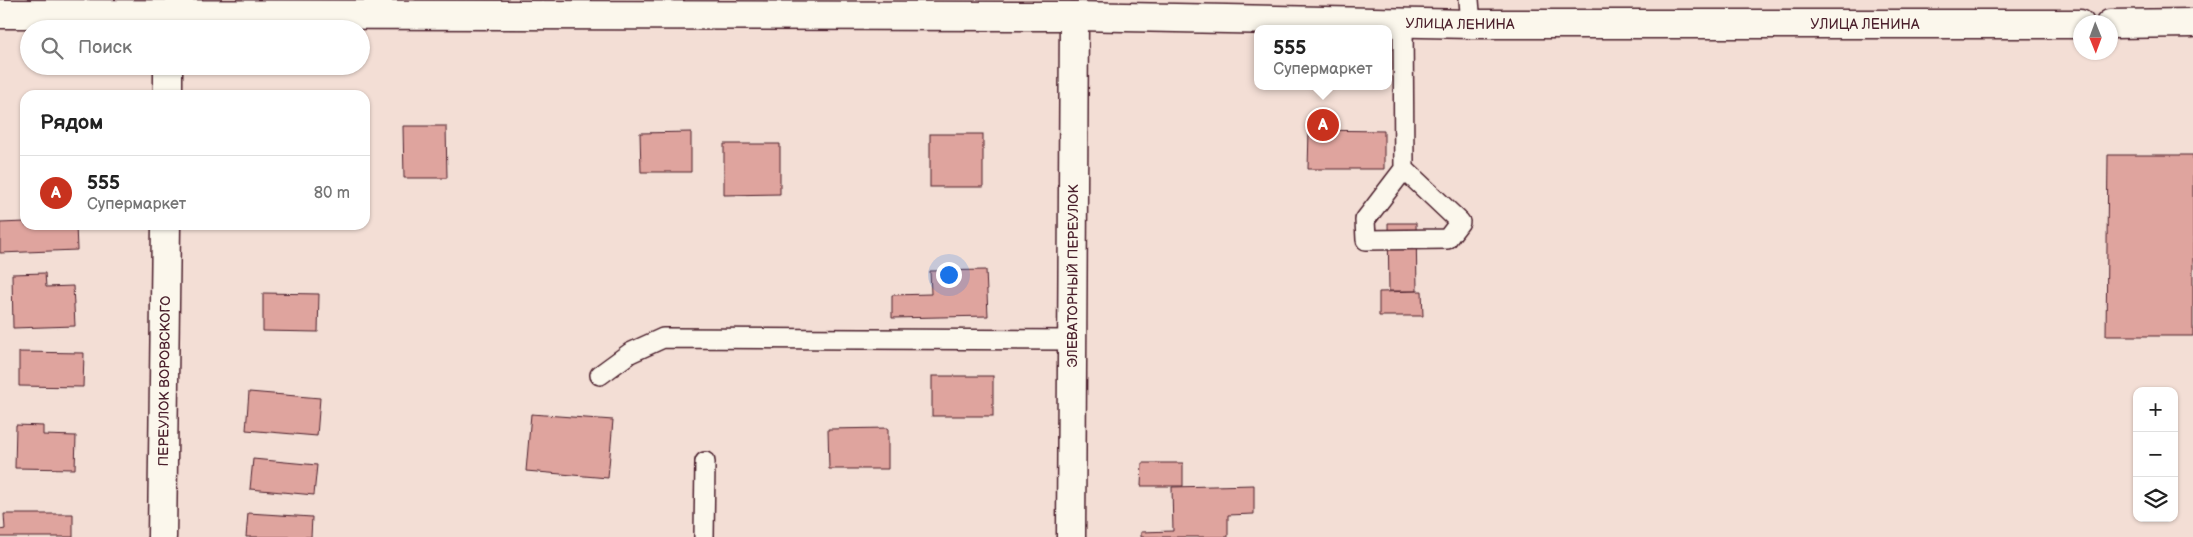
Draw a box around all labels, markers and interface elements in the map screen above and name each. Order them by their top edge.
street label: УЛИЦА ЛЕНИНА [1405,14,1515,33]
north arrow [2073,15,2118,60]
street label: УЛИЦА ЛЕНИНА [1810,16,1920,33]
search box [20,20,370,75]
popup [1254,25,1392,90]
icon: search [38,34,66,62]
text: Поиск [78,36,132,59]
text: 555 [1273,37,1306,60]
text: Супермаркет [1273,60,1373,79]
pin: A [1307,106,1339,144]
text: Рядом [40,110,103,135]
text: 555 [87,172,120,195]
text: A [51,184,61,203]
text: 80 m [314,184,350,203]
street label: ЭЛЕВАТОРНЫЙ ПЕРЕУЛОК [1063,184,1082,368]
text: Супермаркет [87,195,186,214]
your location [936,262,962,288]
street label: ПЕРЕУЛОК ВОРОВСКОГО [154,296,174,466]
map controls [2133,387,2178,522]
button: + [2133,387,2178,432]
button: − [2133,432,2178,477]
button: layers [2133,477,2178,522]

